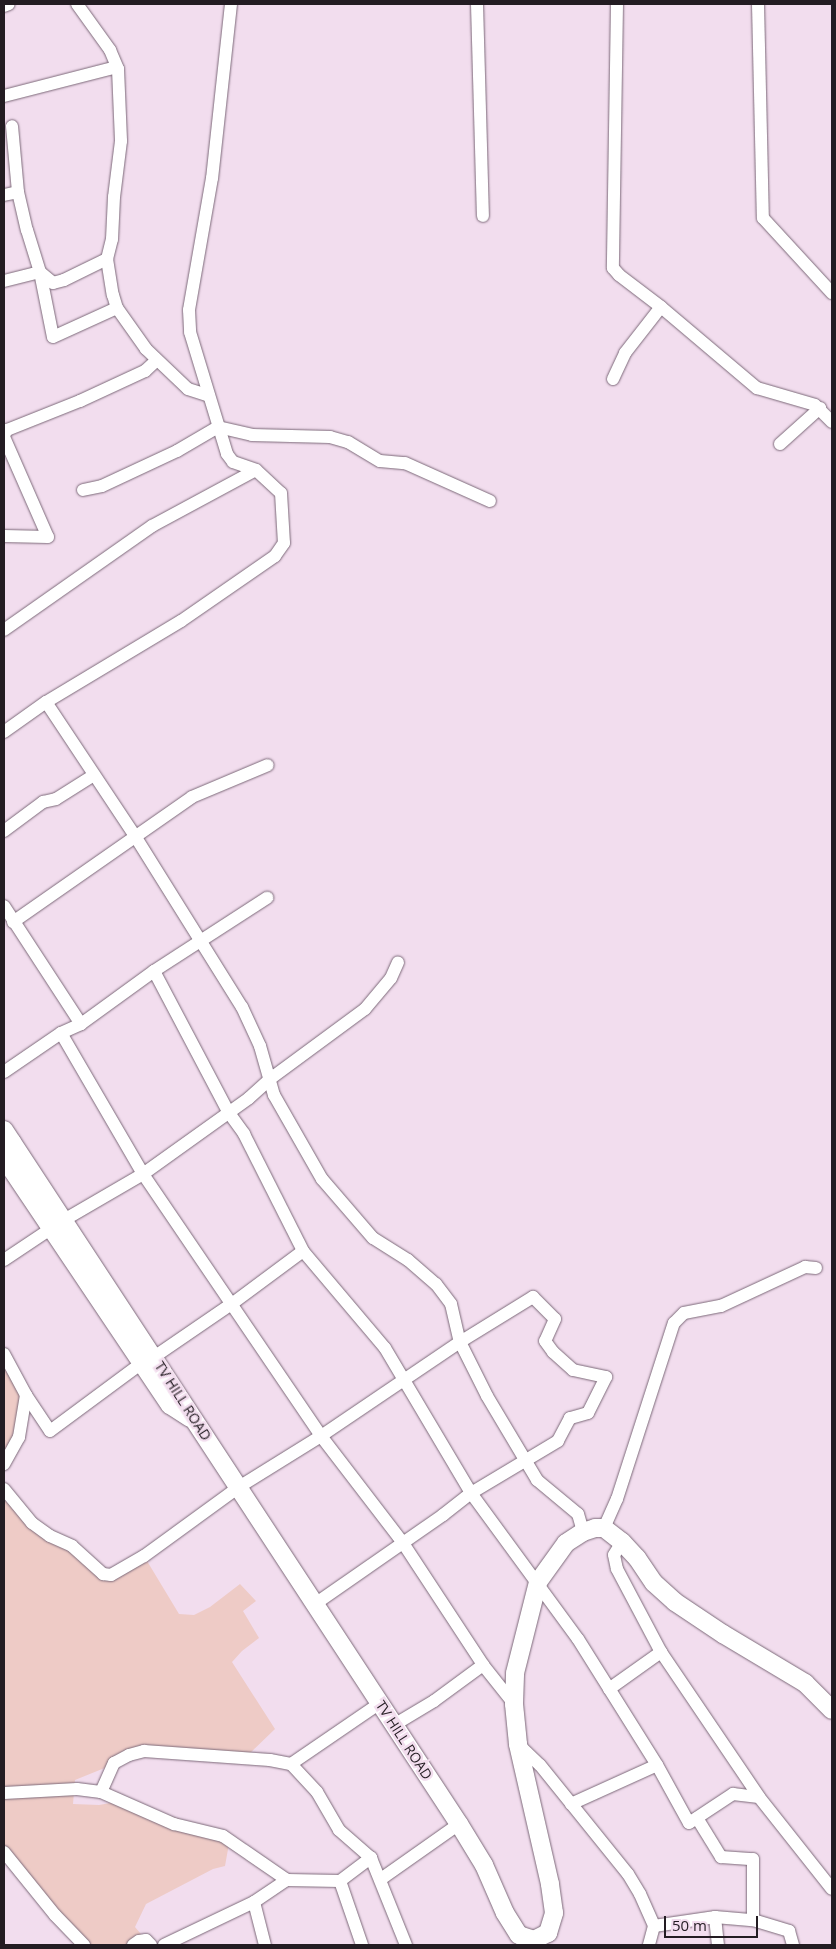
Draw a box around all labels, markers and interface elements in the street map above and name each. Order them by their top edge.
street label: TV HILL ROAD [151,1358,215,1444]
street label: TV HILL ROAD [372,1697,436,1783]
scale bar [666,1906,760,1938]
text: 50 m [672,1915,707,1935]

